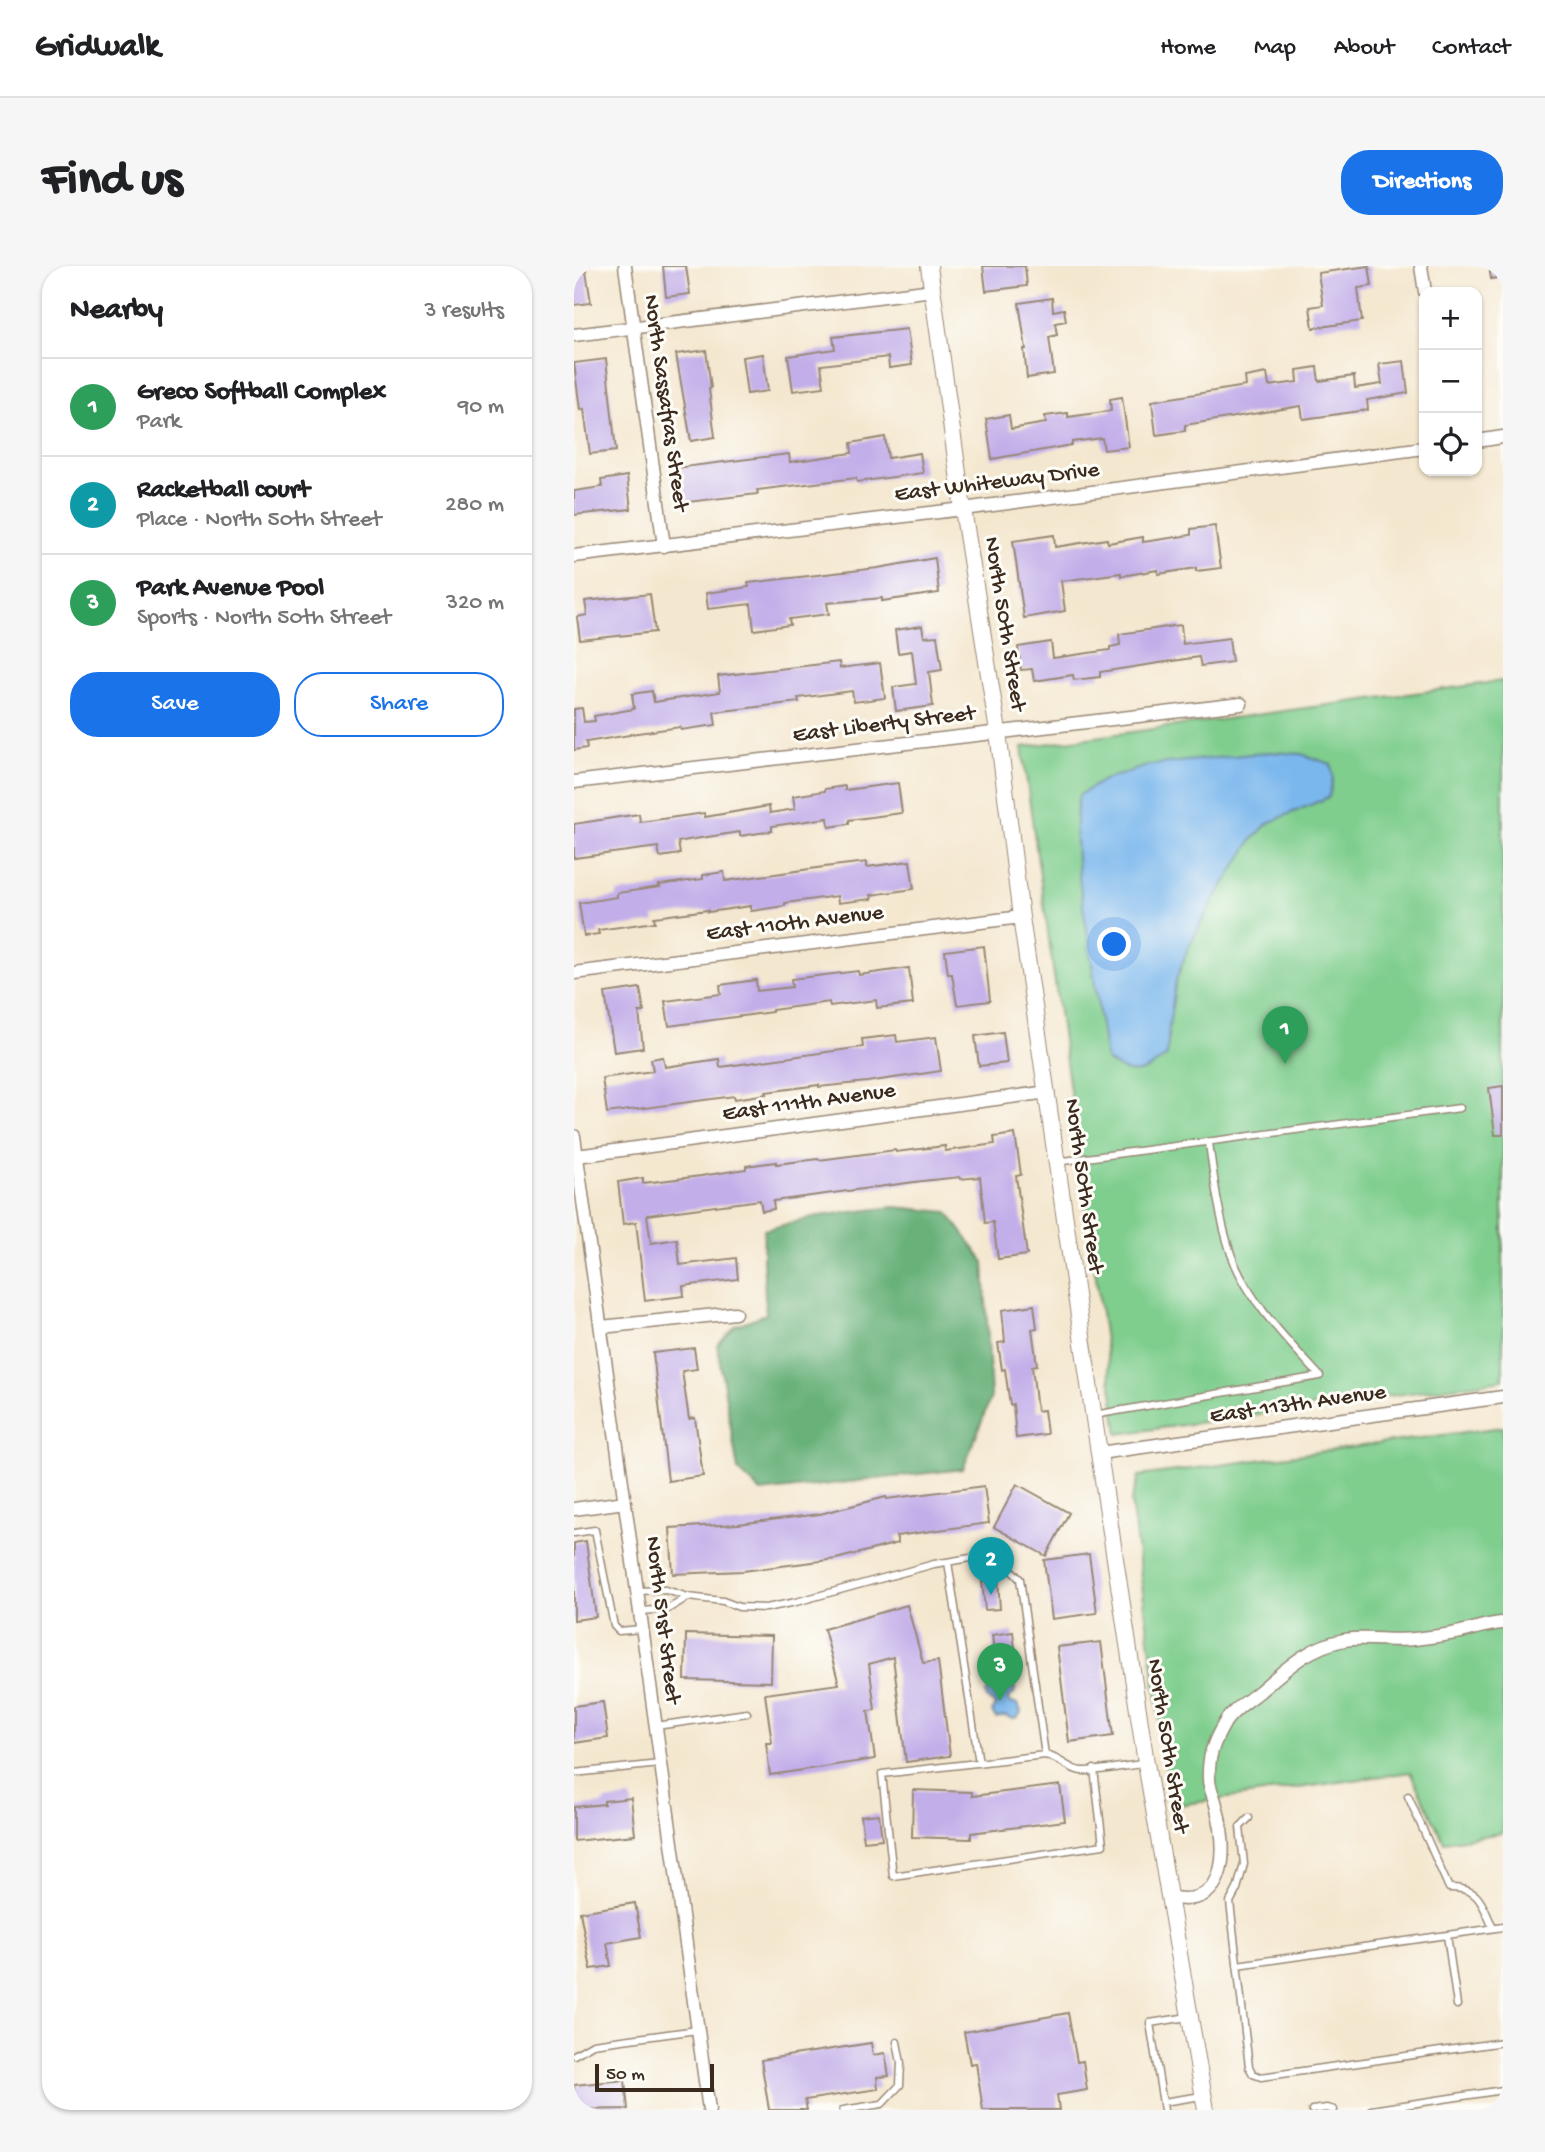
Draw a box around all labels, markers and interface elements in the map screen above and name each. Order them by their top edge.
text: Gridwalk [35,29,160,67]
text: Home [1160,34,1216,63]
text: Map [1254,34,1296,63]
text: About [1334,34,1394,63]
text: Contact [1432,34,1510,63]
button: Directions [1341,150,1503,215]
text: Find us [42,153,182,211]
map controls [1419,287,1482,476]
button: + [1419,287,1482,350]
street label: North Sassafras Street [636,293,694,515]
text: Nearby [70,294,163,329]
text: 3 results [424,298,504,325]
button: − [1419,350,1482,413]
text: Greco Softball Complex [137,378,386,409]
text: 1 [88,394,98,421]
text: 90 m [458,394,504,421]
text: Park [137,409,181,436]
button: locate [1419,413,1482,476]
street label: East Whiteway Drive [893,457,1102,509]
text: Racketball court [137,476,310,507]
text: 2 [87,492,99,519]
text: 280 m [445,492,504,519]
text: Place · North 50th Street [137,507,381,534]
street label: North 50th Street [977,535,1031,715]
text: Park Avenue Pool [137,574,324,605]
text: 3 [87,590,99,617]
text: 320 m [446,590,504,617]
text: Sports · North 50th Street [137,605,391,632]
button: Save [70,672,280,737]
button: Share [294,672,504,737]
street label: East Liberty Street [791,700,978,750]
street label: East 110th Avenue [705,900,886,948]
your location [1097,927,1131,961]
pin: 1 [1262,1006,1308,1064]
street label: East 111th Avenue [721,1077,898,1129]
street label: North 50th Street [1057,1097,1109,1277]
street label: East 113th Avenue [1208,1379,1389,1431]
street label: North 51st Street [638,1535,686,1707]
pin: 2 [968,1537,1014,1595]
pin: 3 [977,1643,1023,1701]
street label: North 50th Street [1140,1657,1194,1837]
scale bar [595,2061,714,2093]
text: 50 m [606,2064,645,2087]

